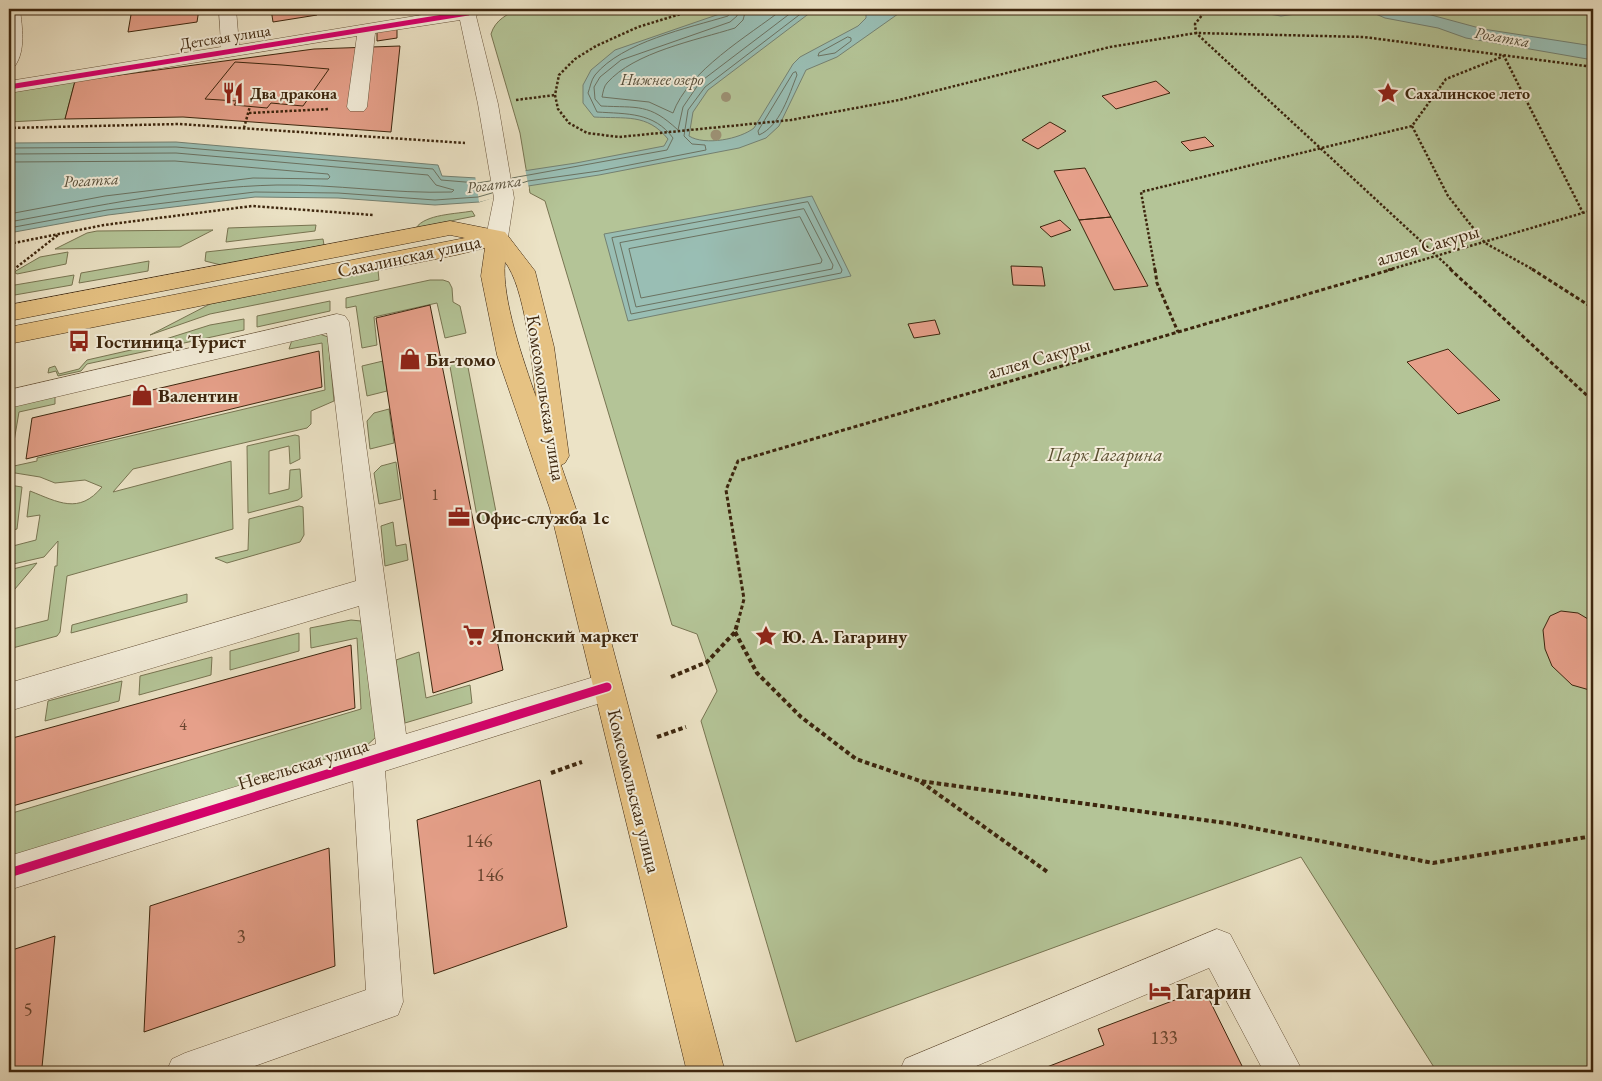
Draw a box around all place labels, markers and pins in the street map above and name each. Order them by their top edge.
restaurant icon: Два дракона [220,80,246,106]
place icon: Сахалинское лето [1375,80,1401,106]
place label: Два дракона [250,83,338,104]
place label: Сахалинское лето [1405,83,1530,104]
bus stop icon: Гостиница Турист [66,328,92,354]
place label: Гостиница Турист [96,329,246,354]
shop icon: Би-томо [397,346,423,372]
place label: Би-томо [426,347,496,372]
shop icon: Валентин [129,382,155,408]
place label: Валентин [158,383,238,408]
office icon: Офис-служба 1с [446,504,472,530]
place label: Офис-служба 1с [476,505,609,530]
supermarket icon: Японский маркет [461,622,487,648]
place label: Японский маркет [489,623,639,648]
place icon: Ю. А. Гагарину [753,623,779,649]
place label: Ю. А. Гагарину [782,624,908,649]
place label: Гагарин [1176,977,1252,1006]
hotel icon: Гагарин [1147,978,1173,1004]

